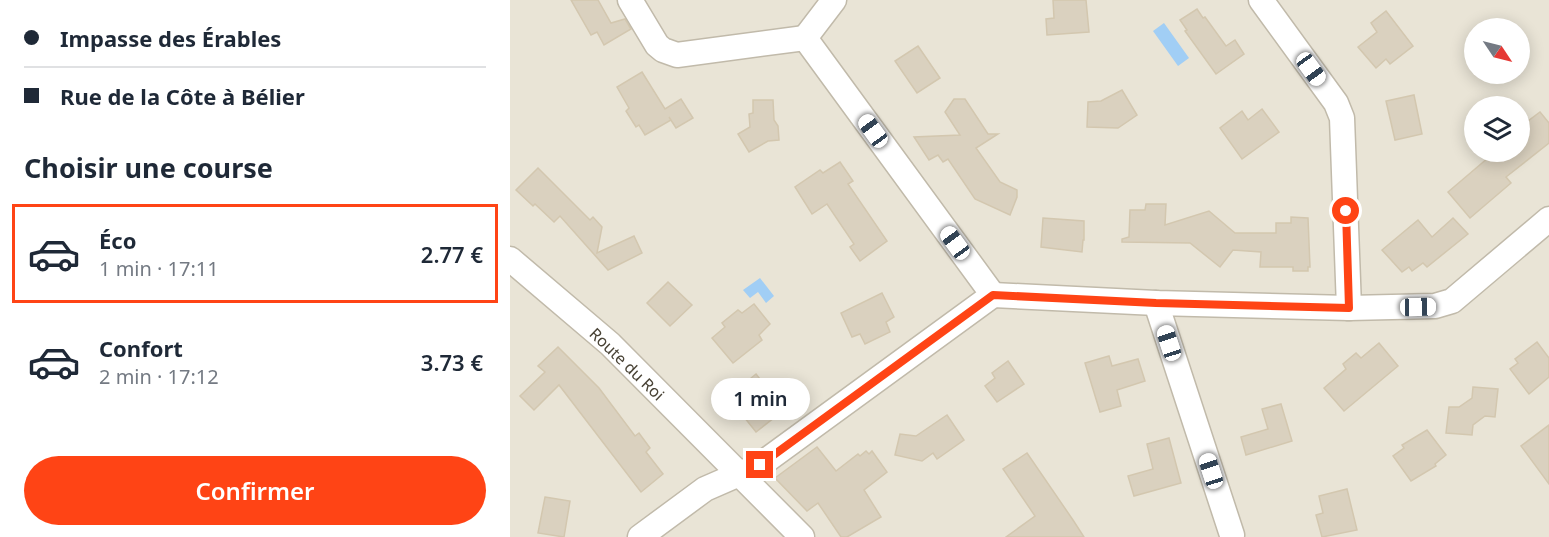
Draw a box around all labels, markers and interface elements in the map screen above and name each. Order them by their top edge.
north arrow [1464,18,1530,84]
map controls [1464,18,1530,162]
text: Impasse des Érables [60,23,281,53]
car [1293,49,1329,89]
text: Rue de la Côte à Bélier [60,81,305,111]
button: layers [1464,96,1530,162]
car [855,111,891,151]
text: Choisir une course [24,149,273,186]
route start [1332,197,1359,224]
car [937,223,973,263]
text: Éco [99,225,136,255]
icon: car [27,227,81,281]
text: 2.77 € [421,239,483,269]
text: 1 min · 17:11 [99,255,219,282]
car [1400,298,1436,316]
street label: Route du Roi [585,323,669,405]
car [1155,323,1183,363]
text: Confort [99,333,183,363]
icon: car [27,335,81,389]
text: 3.73 € [421,347,483,377]
text: 2 min · 17:12 [99,363,219,390]
callout: 1 min [710,378,810,420]
text: 1 min [733,385,788,412]
route end [746,451,773,478]
car [1197,451,1225,491]
button: Confirmer [24,456,486,525]

